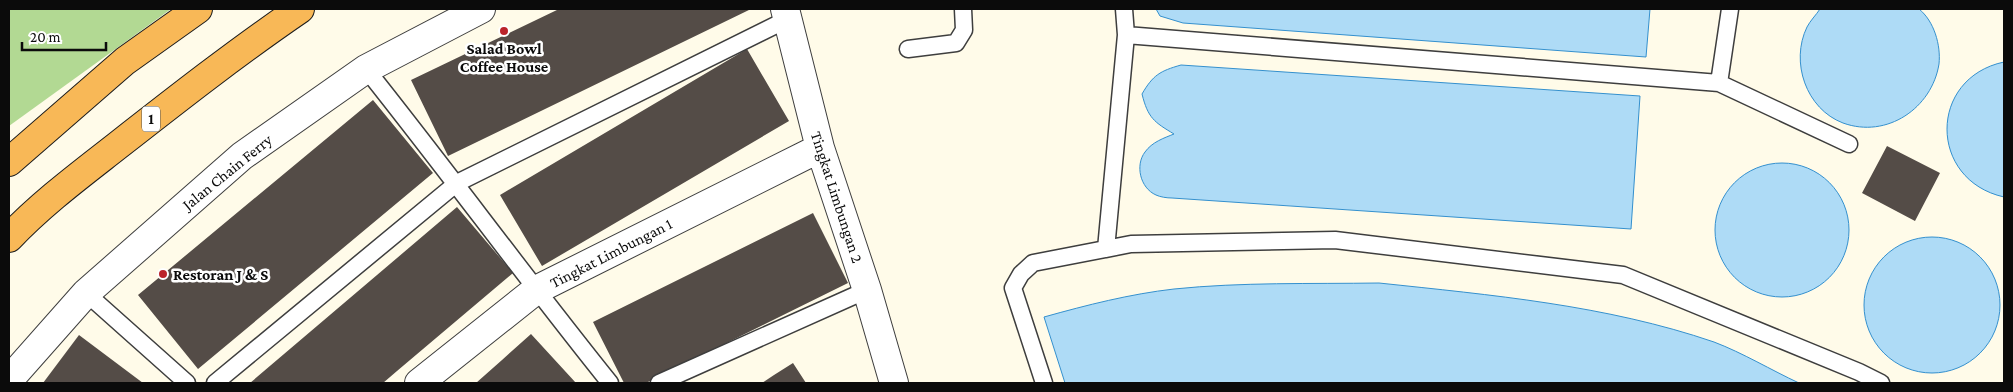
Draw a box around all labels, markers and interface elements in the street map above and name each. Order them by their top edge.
scale bar [22,20,106,52]
marker: Salad Bowl Coffee House [498,25,510,37]
text: 20 m [30,29,61,45]
place label: Salad Bowl Coffee House [460,40,549,75]
road number: 1 [142,106,160,132]
street label: Tingkat Limbungan 2 [807,129,866,265]
street label: Jalan Chain Ferry [177,130,276,215]
street label: Tingkat Limbungan 1 [547,215,675,292]
place label: Restoran J & S [173,266,268,283]
marker: Restoran J & S [157,268,169,280]

